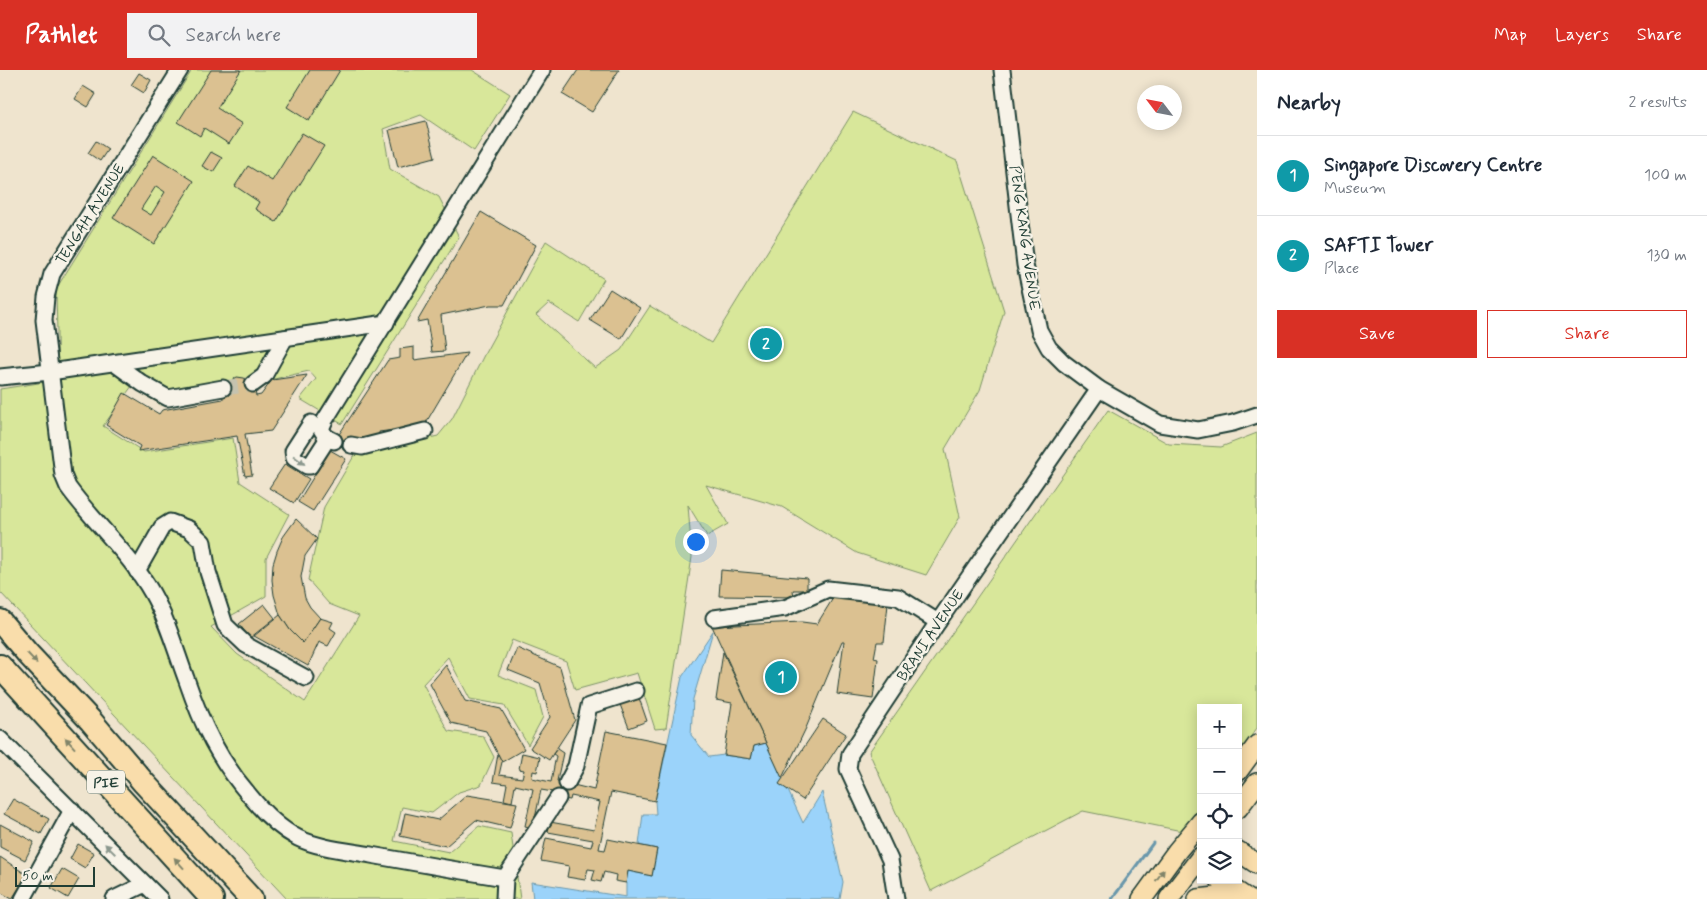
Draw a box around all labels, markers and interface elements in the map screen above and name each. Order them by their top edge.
search box [127,13,477,58]
text: Pathlet [25,20,97,51]
icon: search [145,21,173,49]
text: Search here [185,23,281,48]
text: Map [1494,23,1527,47]
text: Layers [1555,23,1609,47]
text: Share [1637,23,1682,47]
north arrow [1137,85,1182,130]
text: Nearby [1277,89,1341,117]
text: 2 results [1629,92,1687,113]
text: Singapore Discovery Centre [1324,153,1542,178]
street label: TENGAH AVENUE [52,160,130,269]
street label: PENG KANG AVENUE [1004,164,1044,312]
text: 1 [1289,165,1297,186]
text: 100 m [1644,165,1687,186]
text: Museum [1324,178,1386,199]
text: SAFTI Tower [1324,233,1433,258]
text: 2 [1289,245,1297,266]
text: 130 m [1646,245,1687,266]
text: Place [1324,258,1359,279]
button: Save [1277,310,1477,358]
button: Share [1487,310,1687,358]
pin: 2 [750,325,782,363]
one-way arrow [292,455,306,465]
your location [683,529,709,555]
street label: BRANI AVENUE [893,585,969,685]
one-way arrow [26,652,38,664]
pin: 1 [765,658,797,696]
map controls [1197,704,1242,884]
button: + [1197,704,1242,749]
one-way arrow [64,737,76,749]
button: − [1197,749,1242,794]
road number: PIE [87,770,125,794]
button: locate [1197,794,1242,839]
button: layers [1197,839,1242,884]
one-way arrow [105,844,117,856]
one-way arrow [173,857,185,869]
scale bar [15,864,95,887]
text: 50 m [22,867,53,885]
one-way arrow [1155,868,1165,882]

